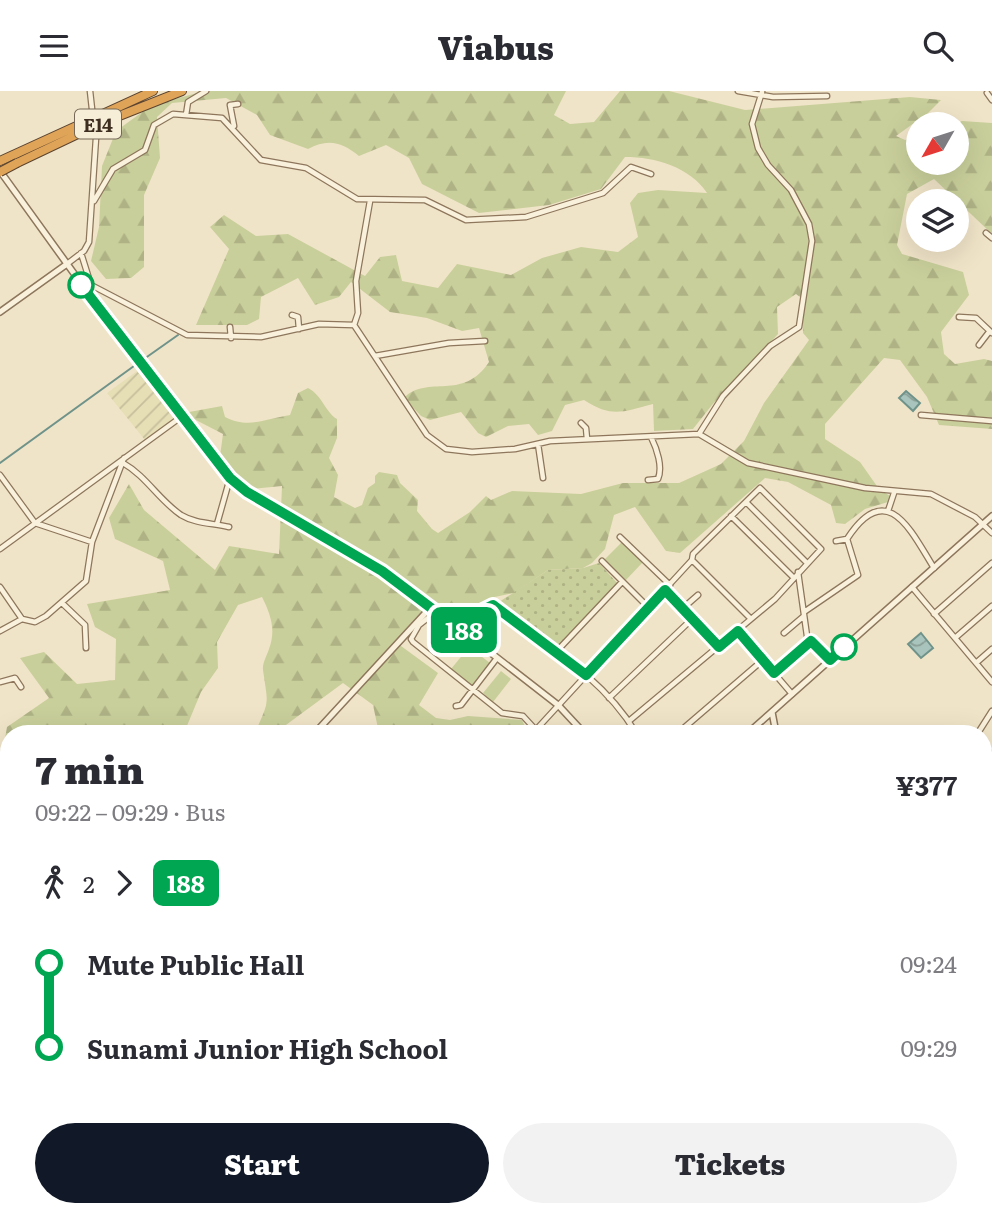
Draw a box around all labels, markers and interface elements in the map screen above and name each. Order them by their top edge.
text: Viabus [438,22,554,70]
icon: menu [35,27,73,65]
icon: search [919,27,957,65]
road number: E14 [75,109,121,139]
north arrow [906,112,970,175]
map controls [906,112,969,252]
button: layers [906,189,969,252]
unlabelled marker [68,272,94,298]
line badge: 188 [424,607,504,653]
text: 188 [445,612,483,647]
unlabelled marker [831,634,857,660]
text: 7 min [35,739,144,796]
text: ¥377 [895,765,957,804]
text: 09:22 – 09:29 · Bus [35,794,225,828]
icon: walk [35,864,73,902]
icon: forward [105,864,143,902]
text: 188 [167,865,205,900]
text: 2 [83,866,95,900]
text: Mute Public Hall [87,944,305,983]
text: 09:24 [900,946,957,980]
text: Sunami Junior High School [87,1028,448,1067]
text: 09:29 [901,1030,957,1064]
button: Start [35,1123,489,1203]
button: Tickets [503,1123,957,1203]

